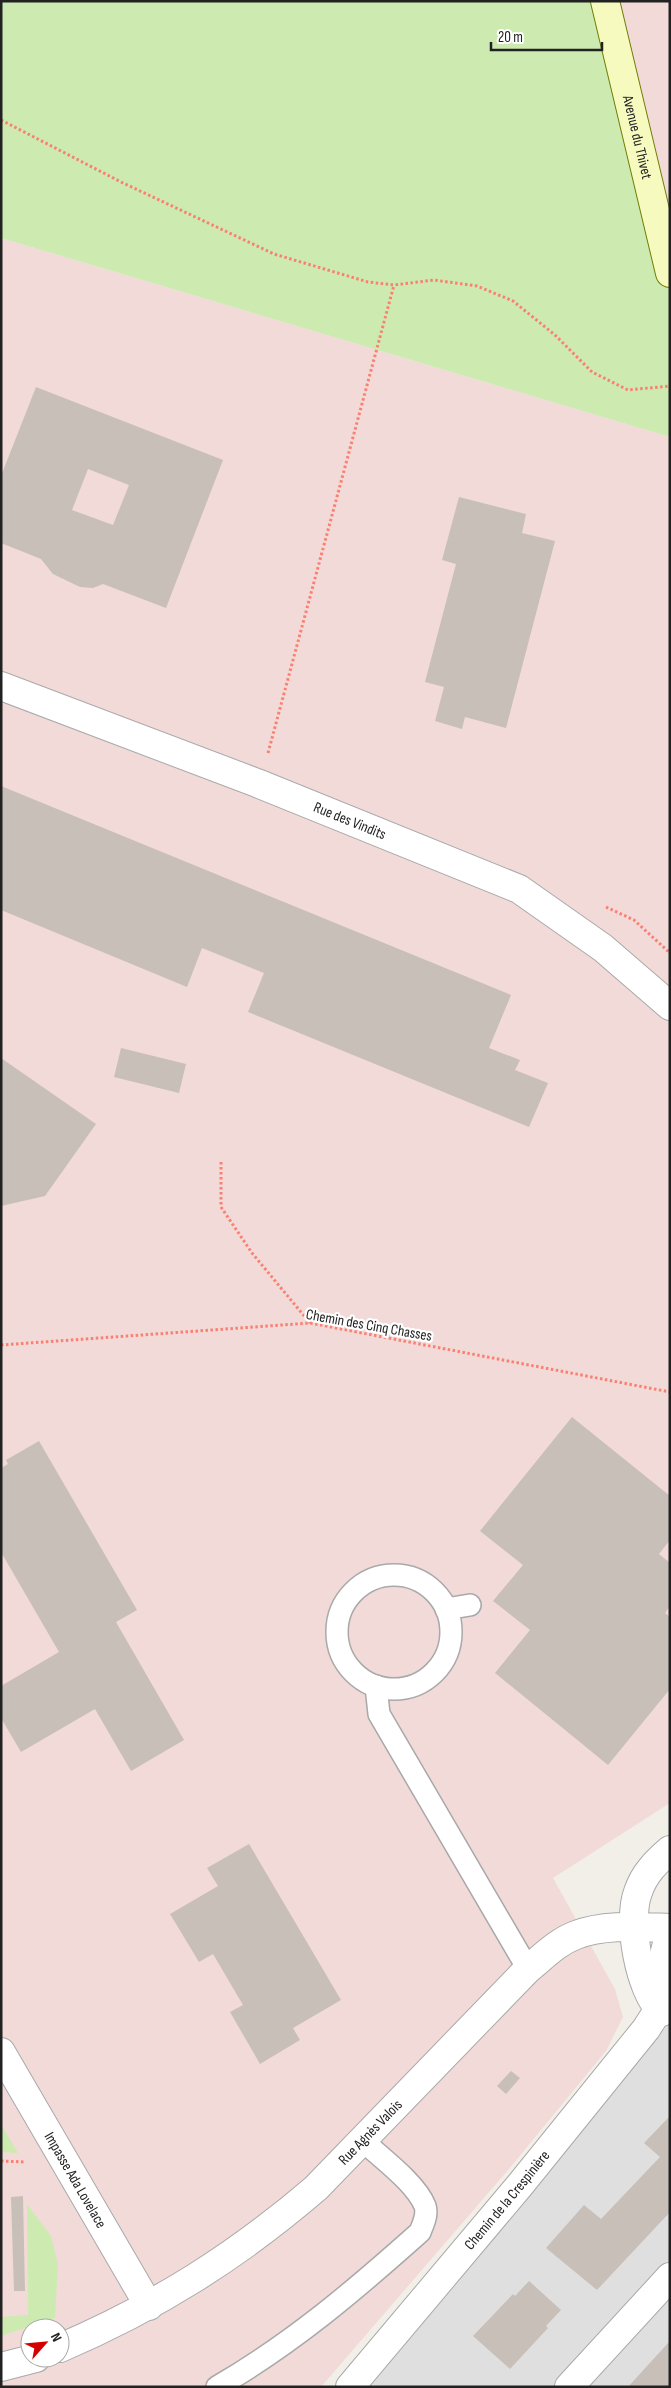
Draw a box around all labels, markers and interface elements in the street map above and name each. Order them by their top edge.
scale bar [491,20,602,52]
text: 20 m [498,28,523,47]
street label: Avenue du Thivet [618,93,656,181]
street label: Rue des Vindits [311,798,389,844]
street label: Chemin des Cinq Chasses [304,1305,433,1346]
street label: Rue Agnès Valois [335,2096,407,2169]
street label: Impasse Ada Lovelace [40,2129,111,2232]
street label: Chemin de la Crespinière [460,2147,554,2254]
north arrow [20,2318,70,2368]
text: N [47,2330,65,2345]

